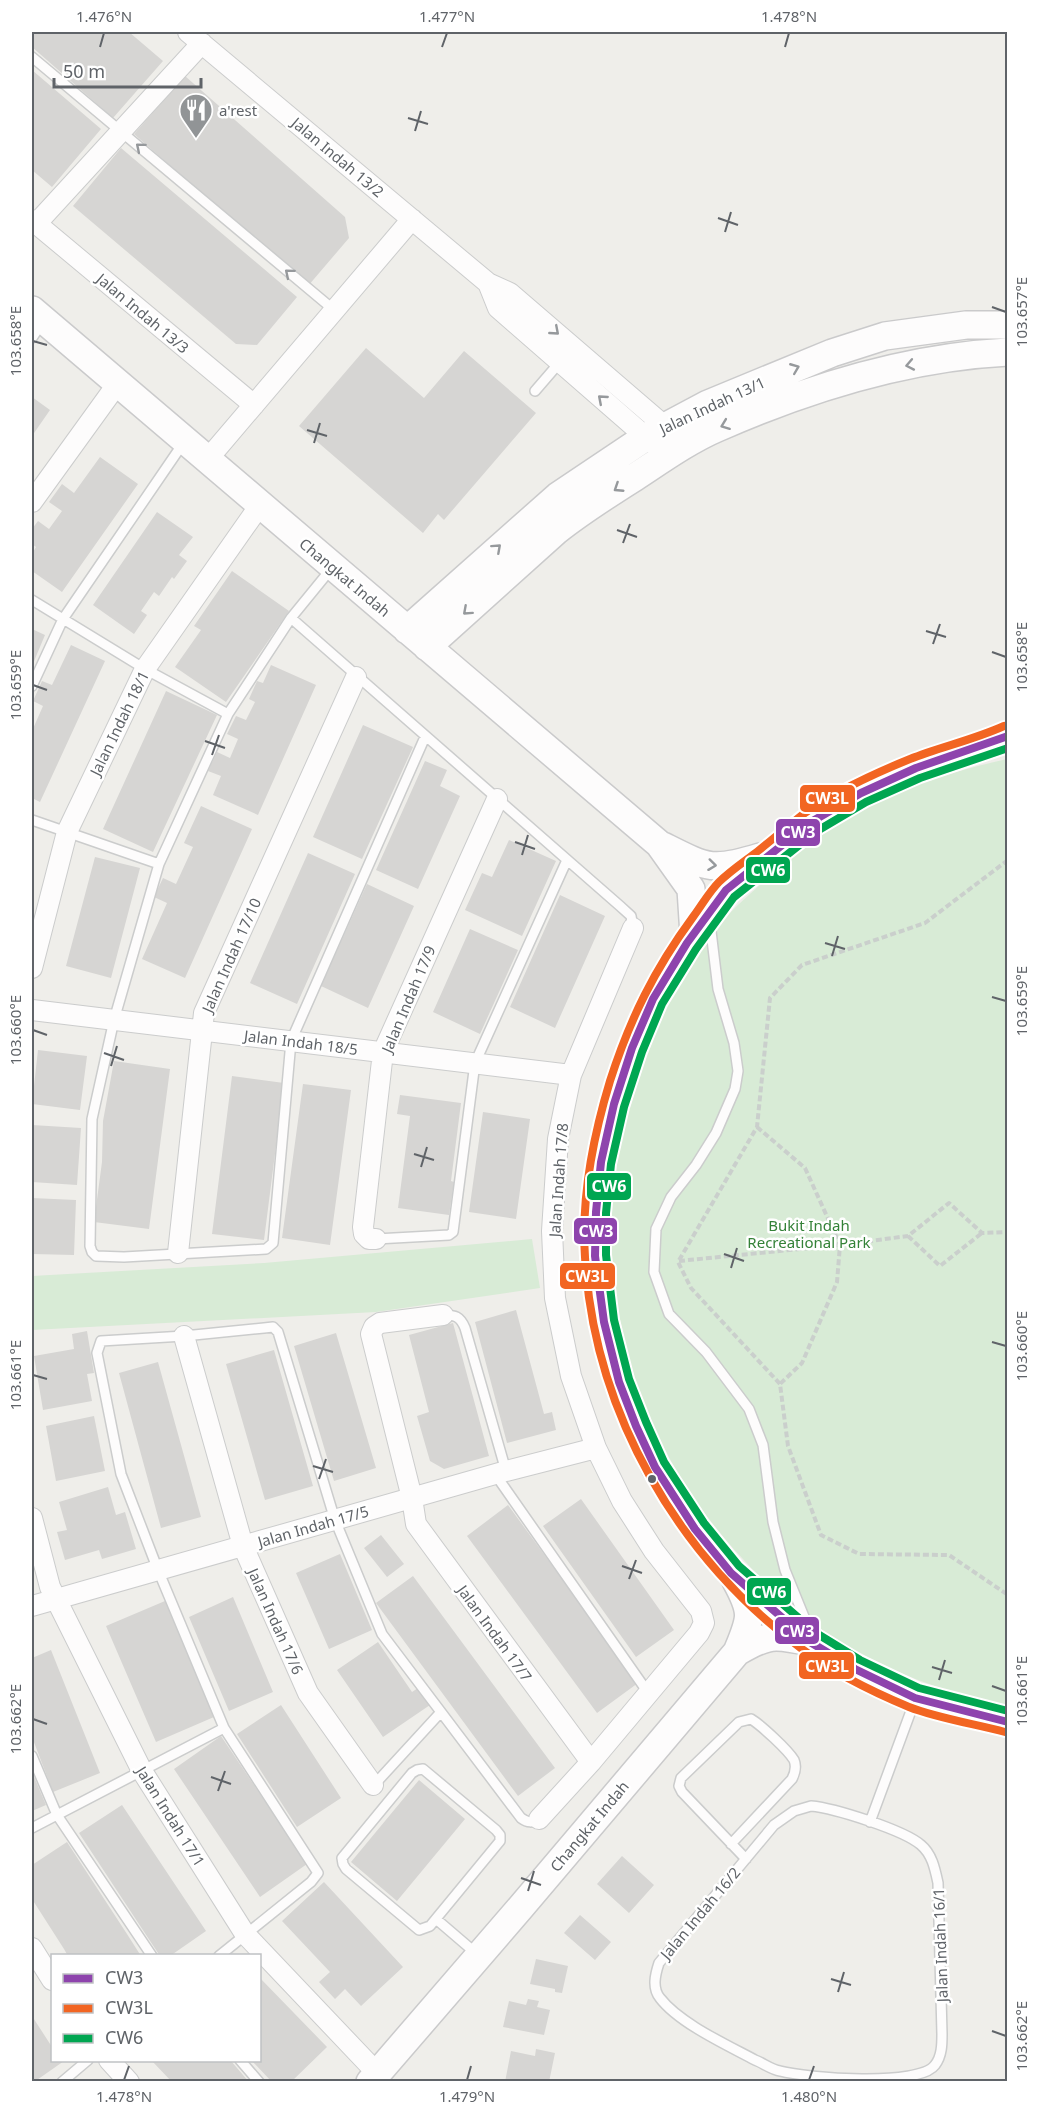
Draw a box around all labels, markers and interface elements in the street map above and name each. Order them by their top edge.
text: 1.476°N [76,6,132,26]
text: 1.477°N [419,6,475,26]
text: 1.478°N [761,6,817,26]
scale bar [54,51,201,89]
text: 50 m [63,59,105,83]
restaurant icon: a'rest [178,92,214,139]
place label: a'rest [219,100,258,120]
street label: Jalan Indah 13/2 [286,111,388,201]
one-way arrow [136,144,147,155]
street label: Jalan Indah 13/3 [91,267,193,357]
one-way arrow [285,269,296,280]
text: 103.657°E [1011,277,1031,347]
text: 103.658°E [5,306,25,376]
one-way arrow [548,324,559,335]
one-way arrow [906,358,916,371]
one-way arrow [789,363,800,375]
street label: Jalan Indah 13/1 [654,372,768,439]
one-way arrow [598,395,609,406]
one-way arrow [720,418,731,430]
one-way arrow [614,481,625,492]
street label: Changkat Indah [295,533,395,621]
one-way arrow [490,544,501,555]
one-way arrow [464,604,474,615]
text: 103.658°E [1011,622,1031,692]
text: 103.659°E [5,650,25,720]
street label: Jalan Indah 18/1 [84,667,153,781]
line badge: CW3L [799,784,856,813]
text: CW3L [805,787,849,809]
line badge: CW3 [775,818,821,847]
text: CW3 [781,821,815,843]
line badge: CW6 [745,856,791,884]
one-way arrow [707,859,717,871]
text: CW6 [751,859,785,881]
street label: Jalan Indah 17/10 [196,895,265,1017]
street label: Jalan Indah 17/9 [376,942,440,1057]
text: 103.659°E [1011,966,1031,1036]
text: 103.660°E [5,995,25,1065]
street label: Jalan Indah 18/5 [241,1025,359,1059]
street label: Jalan Indah 17/8 [544,1122,572,1240]
line badge: CW6 [586,1172,632,1201]
text: CW6 [592,1175,626,1197]
park label: Bukit Indah Recreational Park [747,1215,871,1252]
line badge: CW3 [573,1217,618,1245]
text: CW3 [579,1220,613,1242]
line badge: CW3L [559,1262,616,1290]
text: CW3L [565,1265,609,1287]
text: 103.660°E [1011,1311,1031,1381]
text: 103.661°E [5,1340,25,1410]
unlabelled marker [646,1473,658,1485]
street label: Jalan Indah 17/5 [253,1501,371,1552]
street label: Jalan Indah 17/6 [243,1563,308,1677]
line badge: CW6 [746,1577,792,1606]
street label: Jalan Indah 17/7 [452,1579,537,1685]
text: CW6 [752,1581,786,1603]
line badge: CW3 [774,1616,820,1645]
text: CW3 [780,1620,814,1642]
line badge: CW3L [798,1651,855,1680]
text: CW3L [805,1655,849,1677]
text: 103.661°E [1011,1656,1031,1726]
text: 103.662°E [5,1684,25,1754]
street label: Jalan Indah 17/1 [131,1760,210,1870]
street label: Changkat Indah [545,1776,633,1876]
street label: Jalan Indah 16/2 [654,1863,744,1965]
street label: Jalan Indah 16/1 [928,1887,952,2005]
legend [51,1954,261,2062]
text: CW3 [105,1965,143,1989]
text: CW3L [105,1995,153,2019]
text: 103.662°E [1011,2001,1031,2071]
text: CW6 [105,2025,143,2049]
text: 1.478°N [96,2086,152,2106]
text: 1.479°N [439,2086,495,2106]
text: 1.480°N [781,2086,837,2106]

